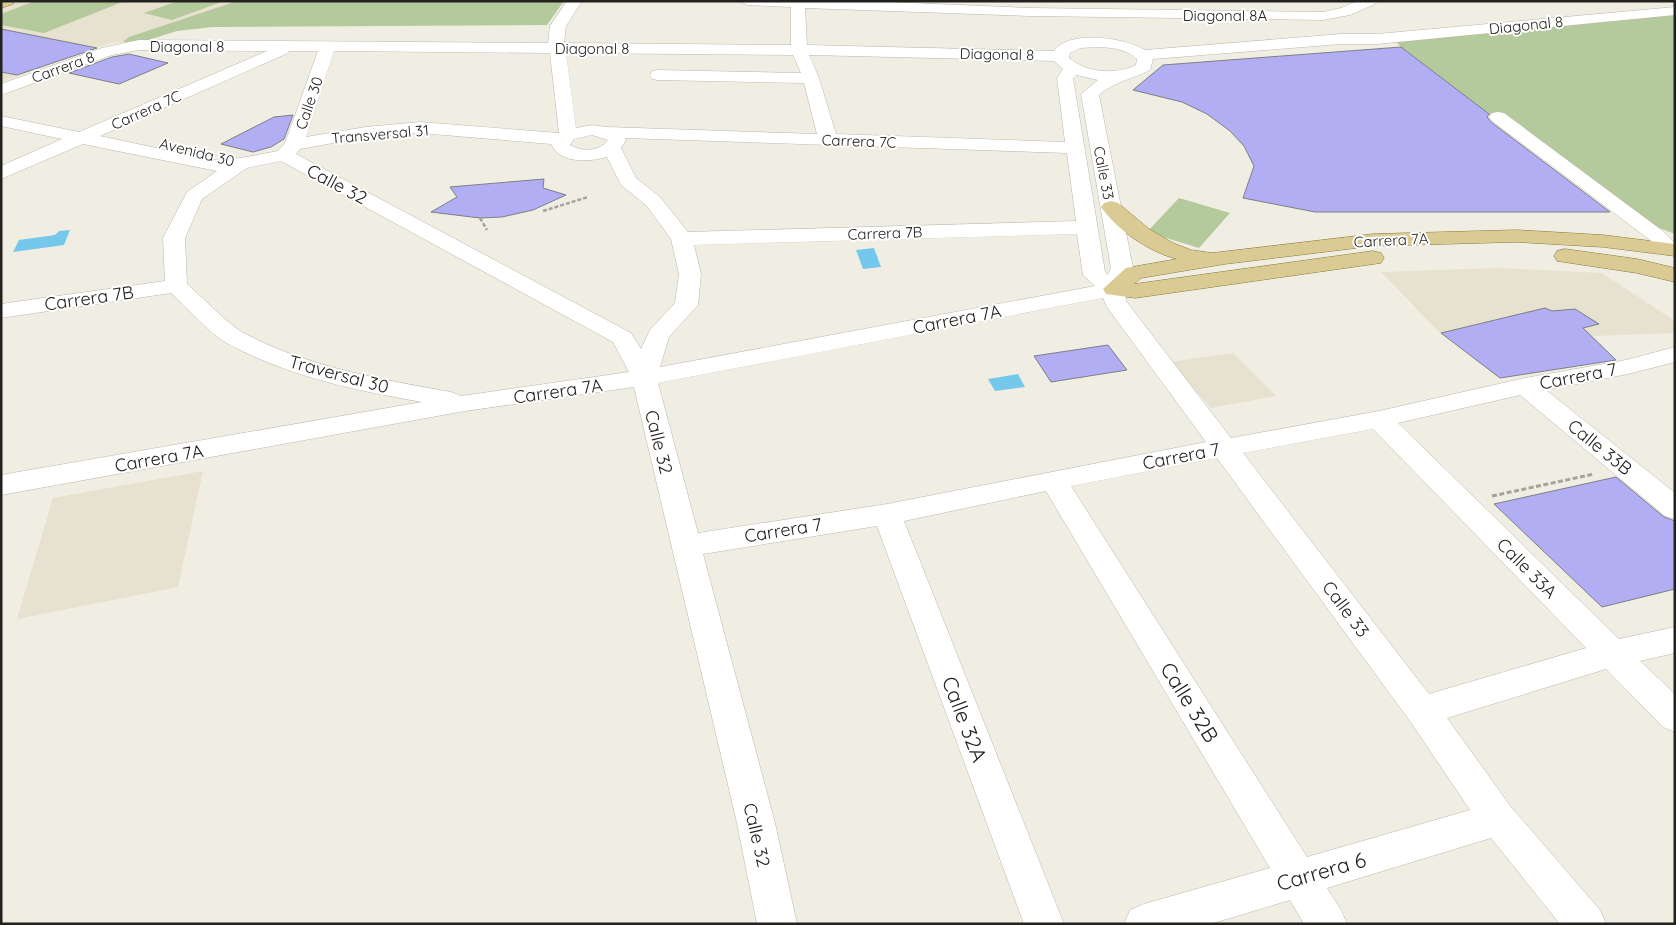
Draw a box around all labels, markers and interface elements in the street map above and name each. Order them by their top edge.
street label: Diagonal 8A [1183,6,1267,25]
street label: Diagonal 8 [1488,12,1564,38]
street label: Diagonal 8 [150,37,224,56]
street label: Diagonal 8 [555,39,629,58]
street label: Diagonal 8 [960,44,1034,64]
street label: Carrera 8 [29,47,97,87]
street label: Calle 30 [291,74,327,132]
street label: Carrera 7C [108,86,184,134]
street label: Transversal 31 [330,120,430,148]
street label: Carrera 7C [821,130,897,152]
street label: Avenida 30 [158,134,237,170]
street label: Calle 33 [1090,145,1118,201]
street label: Calle 32 [303,159,371,209]
street label: Carrera 7B [847,222,923,244]
street label: Carrera 7A [1353,229,1429,251]
street label: Carrera 7B [43,280,135,316]
street label: Carrera 7A [911,299,1004,339]
street label: Traversal 30 [287,350,391,398]
street label: Carrera 7 [1537,357,1619,395]
street label: Carrera 7A [512,373,604,409]
street label: Calle 32 [640,408,678,476]
street label: Calle 33B [1563,414,1637,480]
street label: Carrera 7 [1140,437,1222,475]
street label: Carrera 7A [113,439,206,477]
street label: Carrera 7 [743,513,823,547]
street label: Calle 33A [1492,533,1562,603]
street label: Calle 33 [1317,576,1375,642]
street label: Calle 32B [1155,657,1225,747]
street label: Calle 32A [937,672,993,766]
street label: Calle 32 [738,801,776,869]
street label: Carrera 6 [1273,846,1369,896]

